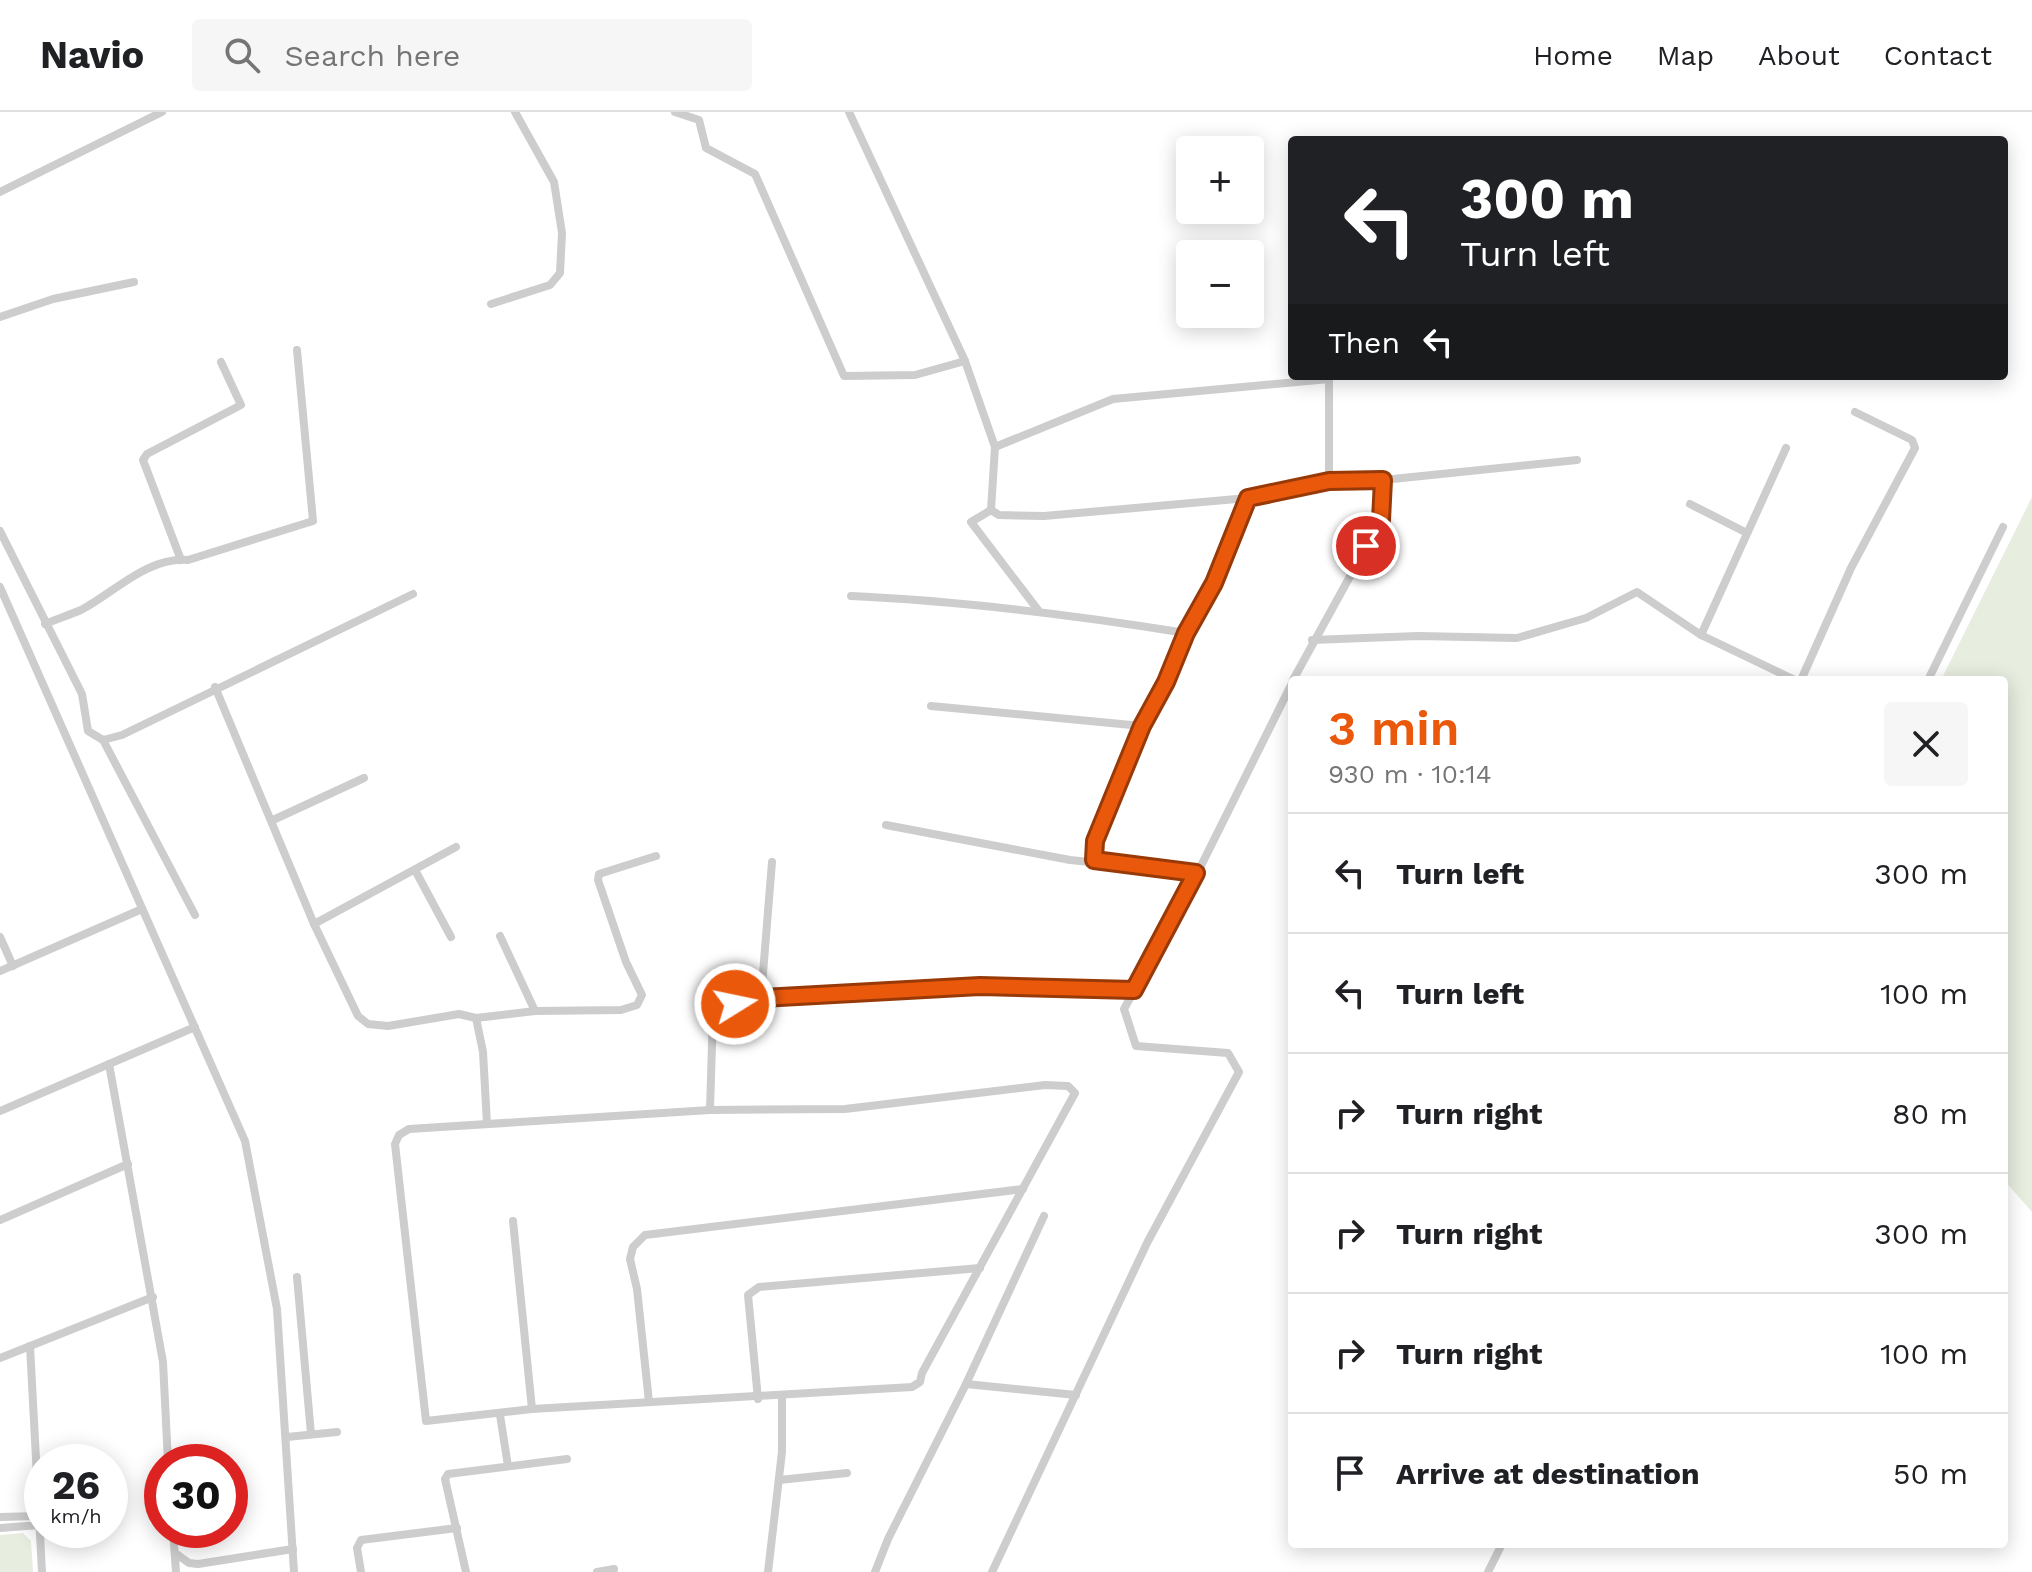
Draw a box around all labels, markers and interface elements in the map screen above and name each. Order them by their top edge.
search box [192,19,752,91]
text: Navio [40,33,144,77]
icon: search [220,33,264,77]
text: Search here [284,38,460,73]
text: Home [1533,39,1613,72]
text: Map [1657,39,1714,72]
text: About [1758,39,1840,72]
text: Contact [1884,39,1992,72]
map controls [1176,136,1264,328]
button: + [1176,136,1264,224]
text: 300 m [1460,166,1634,232]
icon: left [1328,168,1432,272]
text: Turn left [1460,233,1610,275]
button: − [1176,240,1264,328]
icon: left [1416,320,1460,364]
text: Then [1328,325,1400,360]
pin [1332,512,1400,580]
icon: arrive [1344,524,1388,568]
text: 3 min [1328,700,1460,757]
button: close [1884,702,1968,786]
text: 930 m · 10:14 [1328,759,1492,789]
icon: left [1328,851,1372,895]
text: Turn left [1396,856,1524,891]
text: 300 m [1874,856,1968,891]
position arrow [693,962,777,1046]
icon: left [1328,971,1372,1015]
text: Turn left [1396,976,1524,1011]
text: 100 m [1880,976,1968,1011]
icon: right [1328,1091,1372,1135]
text: Turn right [1396,1096,1542,1131]
text: 80 m [1892,1096,1968,1131]
icon: right [1328,1211,1372,1255]
text: Turn right [1396,1216,1542,1251]
text: 300 m [1874,1216,1968,1251]
icon: right [1328,1331,1372,1375]
text: Turn right [1396,1336,1542,1371]
text: 100 m [1880,1336,1968,1371]
speed limit sign: 30 [144,1444,248,1548]
icon: arrive [1328,1451,1372,1495]
text: Arrive at destination [1396,1456,1700,1491]
text: 50 m [1893,1456,1968,1491]
text: 26 [52,1462,100,1509]
text: km/h [50,1504,102,1528]

